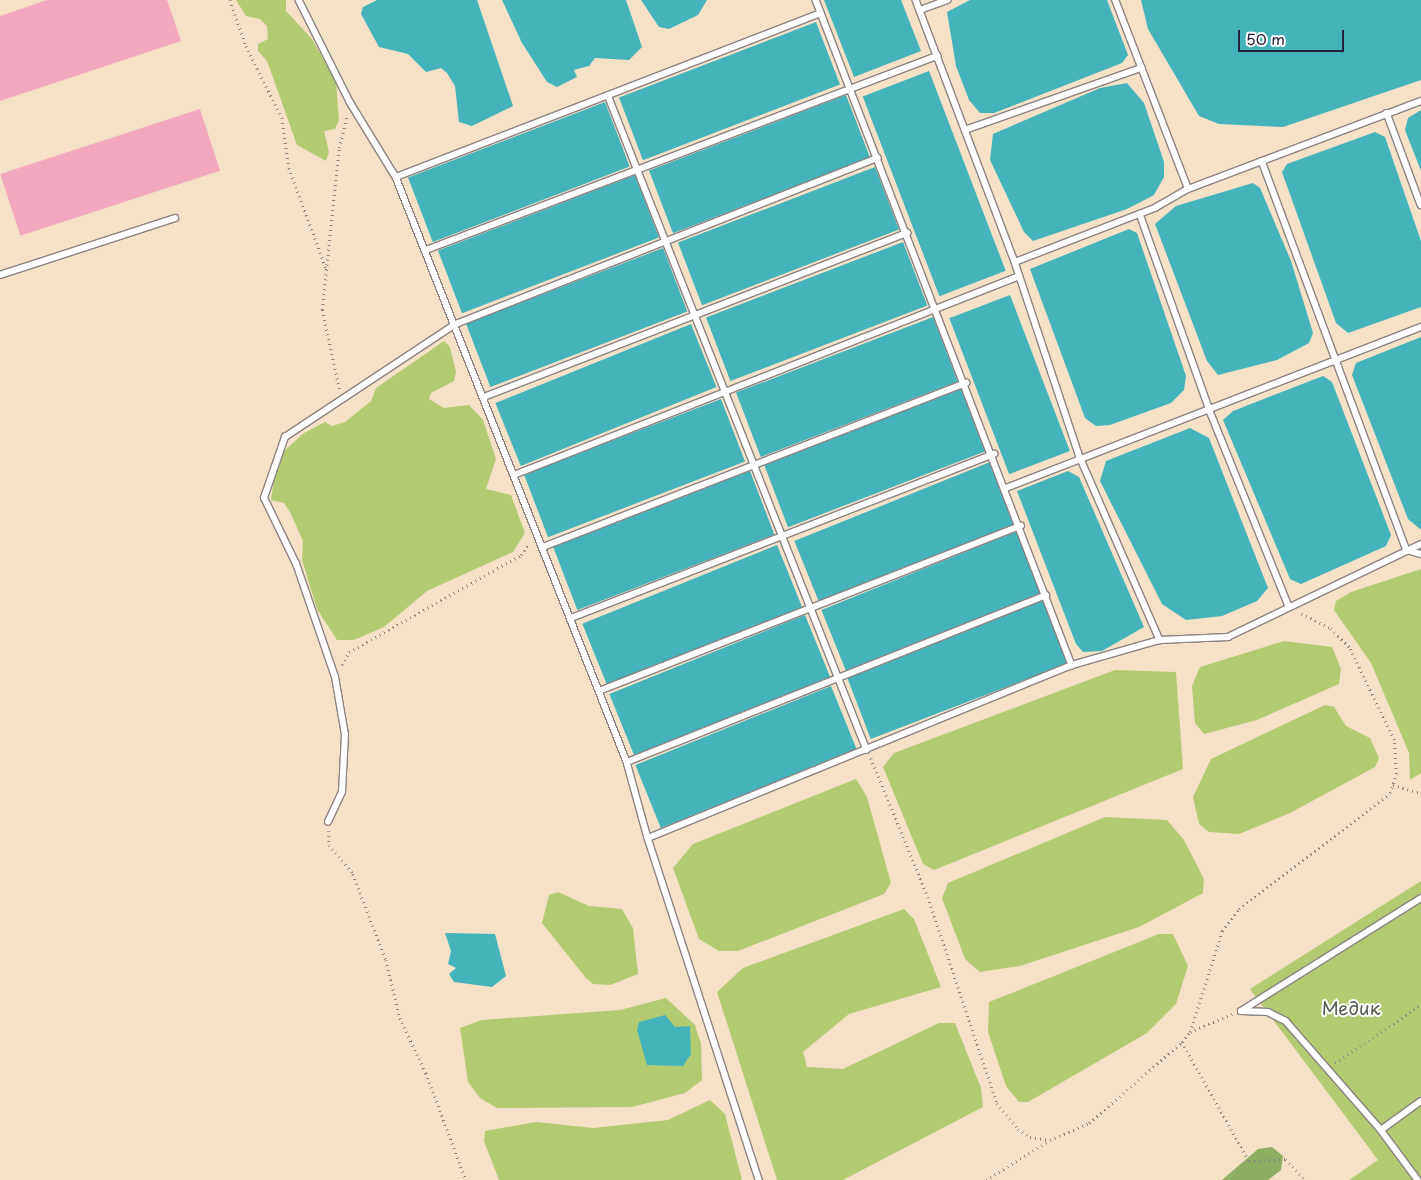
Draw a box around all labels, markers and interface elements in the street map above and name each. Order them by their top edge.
scale bar [1241,20,1347,52]
text: 50 m [1246,27,1285,50]
park label: Медик [1322,997,1380,1019]

